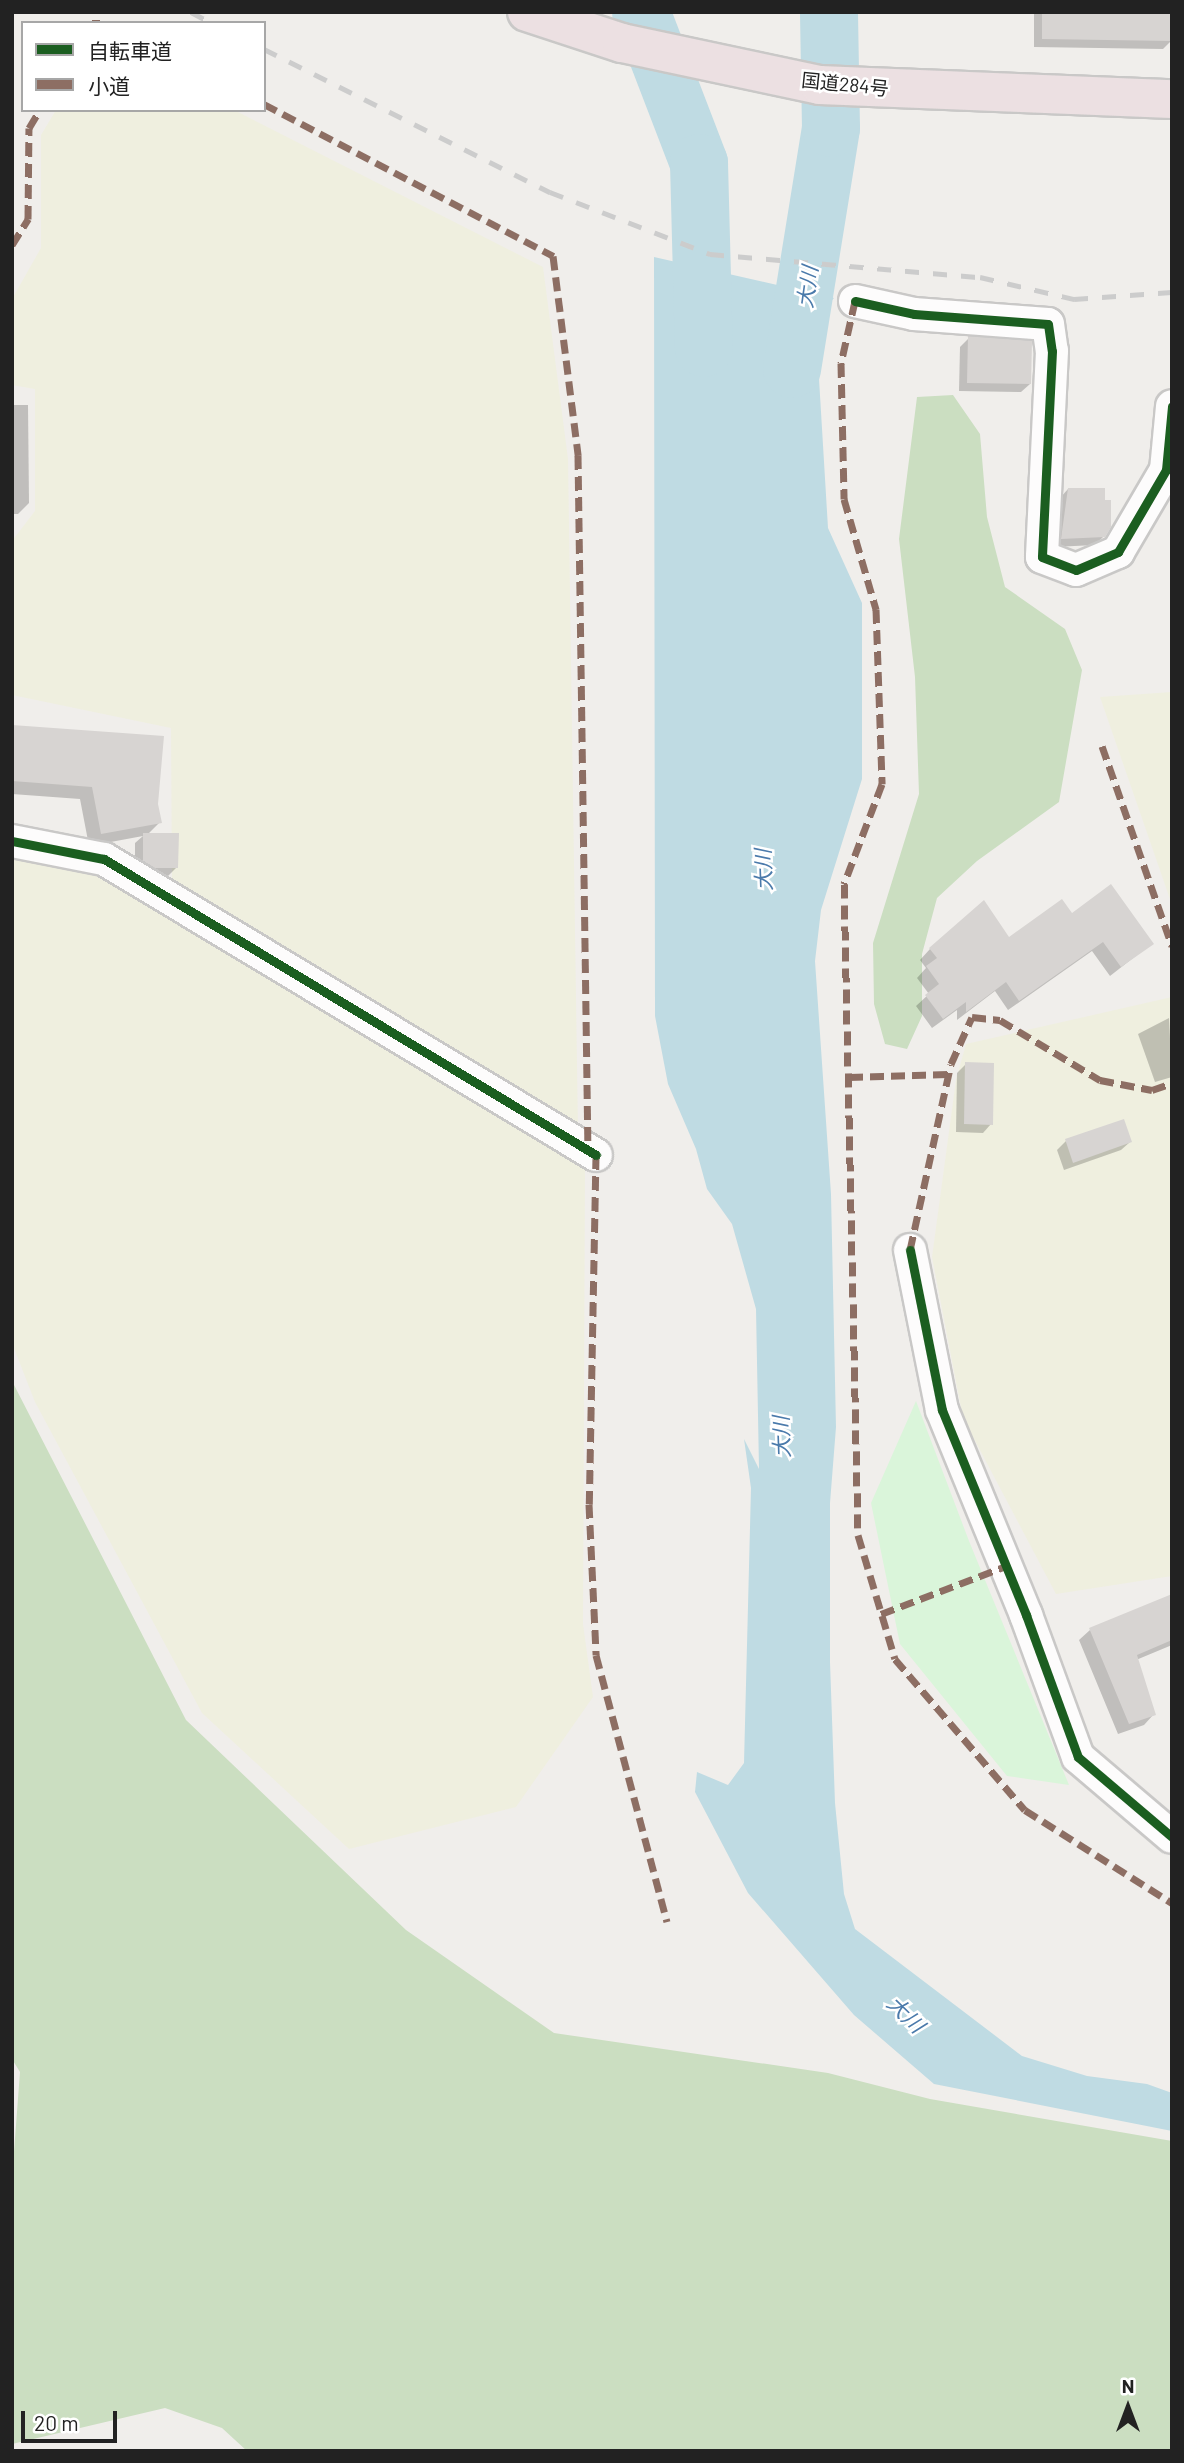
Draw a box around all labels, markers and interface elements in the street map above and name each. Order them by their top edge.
legend [21,21,266,112]
text: 自転車道 [88,38,172,63]
street label: 国道284号 [800,68,890,100]
text: 小道 [88,73,130,98]
water label: 大川 [792,264,822,310]
water label: 大川 [750,849,776,891]
water label: 大川 [768,1416,794,1458]
water label: 大川 [882,1990,930,2038]
north arrow [1093,2372,1163,2442]
text: N [1122,2374,1134,2397]
scale bar [24,2396,121,2440]
text: 20 m [34,2410,79,2435]

